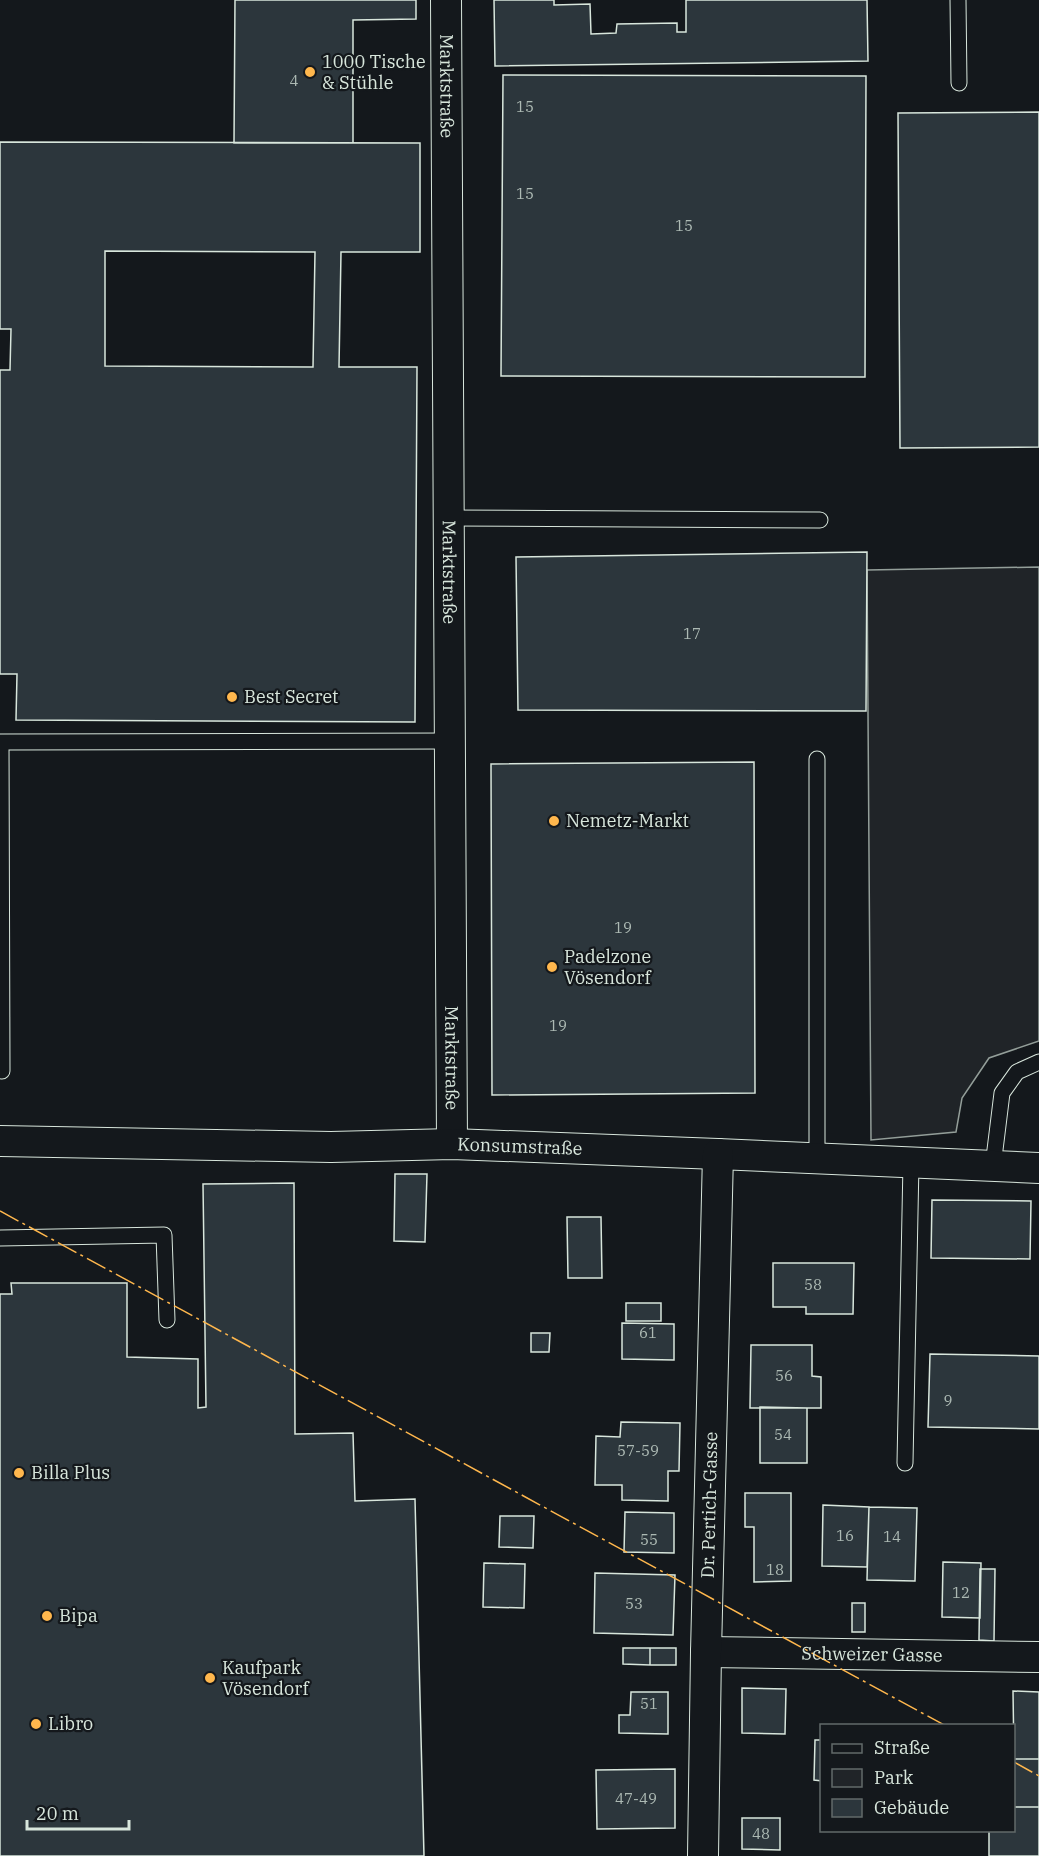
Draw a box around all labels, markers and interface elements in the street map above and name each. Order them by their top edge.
street label: Marktstraße [435,34,459,138]
place label: 1000 Tische & Stühle [322,50,426,94]
marker: 1000 Tische & Stühle [303,65,317,79]
house number: 4 [289,71,299,90]
house number: 15 [516,97,534,116]
house number: 15 [516,184,534,203]
house number: 15 [675,216,693,235]
street label: Marktstraße [438,520,461,624]
house number: 17 [683,624,701,643]
place label: Best Secret [244,685,338,708]
marker: Best Secret [225,690,239,704]
place label: Nemetz-Markt [566,809,689,832]
marker: Nemetz-Markt [547,814,561,828]
house number: 19 [614,918,632,937]
place label: Padelzone Vösendorf [564,945,652,989]
marker: Padelzone Vösendorf [545,960,559,974]
street label: Marktstraße [440,1006,464,1110]
house number: 19 [549,1016,567,1035]
street label: Konsumstraße [457,1132,583,1160]
house number: 58 [804,1275,822,1294]
house number: 61 [639,1323,657,1342]
house number: 56 [775,1366,793,1385]
house number: 9 [943,1391,953,1410]
house number: 54 [774,1425,792,1444]
street label: Dr. Pertich-Gasse [696,1431,722,1579]
house number: 57-59 [617,1441,659,1460]
place label: Billa Plus [31,1461,110,1484]
marker: Billa Plus [12,1466,26,1480]
house number: 16 [836,1526,854,1545]
house number: 14 [883,1527,901,1546]
house number: 55 [640,1530,658,1549]
house number: 18 [766,1560,784,1579]
house number: 12 [952,1583,970,1602]
house number: 53 [625,1594,643,1613]
place label: Bipa [59,1604,98,1627]
marker: Bipa [40,1609,54,1623]
street label: Schweizer Gasse [801,1641,943,1667]
place label: Kaufpark Vösendorf [222,1656,310,1700]
marker: Kaufpark Vösendorf [203,1671,217,1685]
house number: 51 [640,1694,658,1713]
place label: Libro [48,1712,93,1735]
marker: Libro [29,1717,43,1731]
legend [820,1724,1015,1832]
text: Straße [874,1736,930,1759]
text: Park [874,1766,914,1789]
house number: 47-49 [615,1789,657,1808]
scale bar [27,1793,129,1831]
text: Gebäude [874,1796,949,1819]
text: 20 m [36,1802,79,1825]
house number: 48 [752,1824,770,1843]

